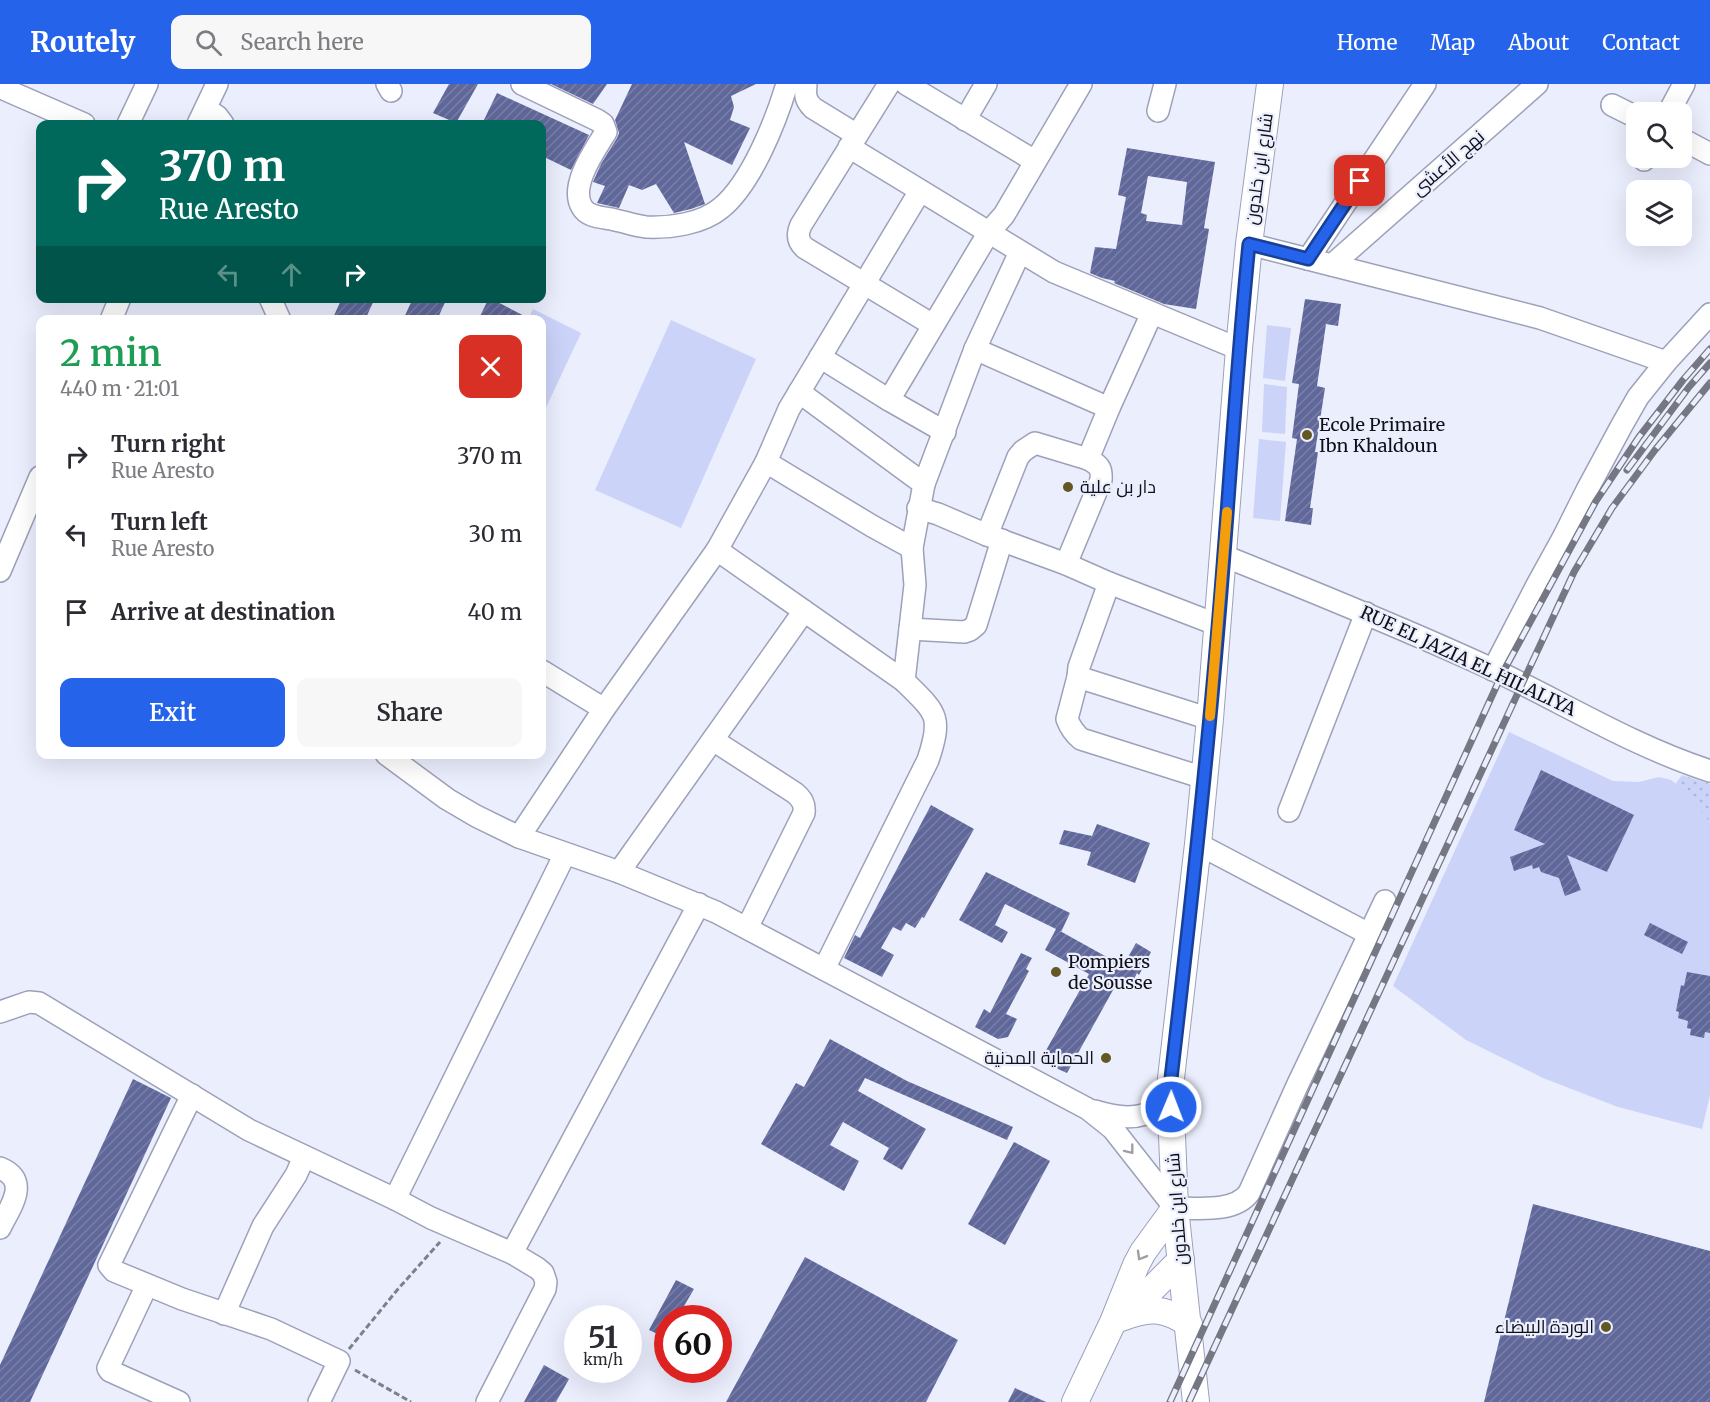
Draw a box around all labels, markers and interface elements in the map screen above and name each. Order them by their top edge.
search box [171,15,591,69]
text: Routely [30,24,135,60]
icon: search [192,26,225,59]
text: Search here [240,28,364,56]
text: Home [1337,29,1397,56]
text: Map [1430,29,1475,56]
text: About [1508,29,1569,56]
text: Contact [1602,29,1680,56]
map controls [1626,102,1692,246]
button: search [1626,102,1692,168]
street label: شارع ابن خلدون [1239,112,1279,226]
street label: نهج الأعشى [1407,125,1489,201]
text: 370 m [159,140,285,192]
icon: right [60,144,138,222]
pin [1334,155,1385,206]
icon: arrive [1343,164,1376,197]
button: layers [1626,180,1692,246]
text: Rue Aresto [159,192,299,226]
icon: left [212,258,245,291]
icon: ahead [275,258,308,291]
icon: right [338,258,371,291]
text: 2 min [60,331,162,376]
button: close [459,335,522,398]
text: 440 m · 21:01 [60,376,179,401]
place label: Ecole Primaire Ibn Khaldoun [1319,413,1445,457]
marker: Ecole Primaire Ibn Khaldoun [1300,428,1314,442]
text: Turn right [111,430,225,458]
icon: right [60,440,93,473]
text: 370 m [457,442,522,470]
text: Rue Aresto [111,458,214,483]
place label: دار بن علية [1080,475,1156,498]
marker: دار بن علية [1061,480,1075,494]
text: Turn left [111,508,208,536]
icon: left [60,518,93,551]
text: 30 m [468,520,522,548]
text: Rue Aresto [111,536,214,561]
icon: arrive [60,596,93,629]
text: Arrive at destination [111,598,335,626]
text: 40 m [467,598,522,626]
street label: RUE EL JAZIA EL HILALIYA [1357,600,1580,721]
button: Exit [60,678,285,747]
button: Share [297,678,522,747]
place label: Pompiers de Sousse [1068,950,1152,994]
marker: Pompiers de Sousse [1049,965,1063,979]
place label: الحماية المدنية [984,1046,1094,1069]
marker: الحماية المدنية [1099,1051,1113,1065]
position arrow [1139,1075,1203,1139]
one-way arrow [1122,1143,1133,1154]
street label: شارع ابن خلدون [1161,1152,1193,1266]
one-way arrow [1137,1250,1148,1260]
speed limit sign: 60 [654,1305,732,1383]
place label: الوردة البيضاء [1495,1315,1594,1338]
text: 51 [588,1318,618,1356]
marker: الوردة البيضاء [1599,1320,1613,1334]
text: km/h [583,1350,623,1369]

